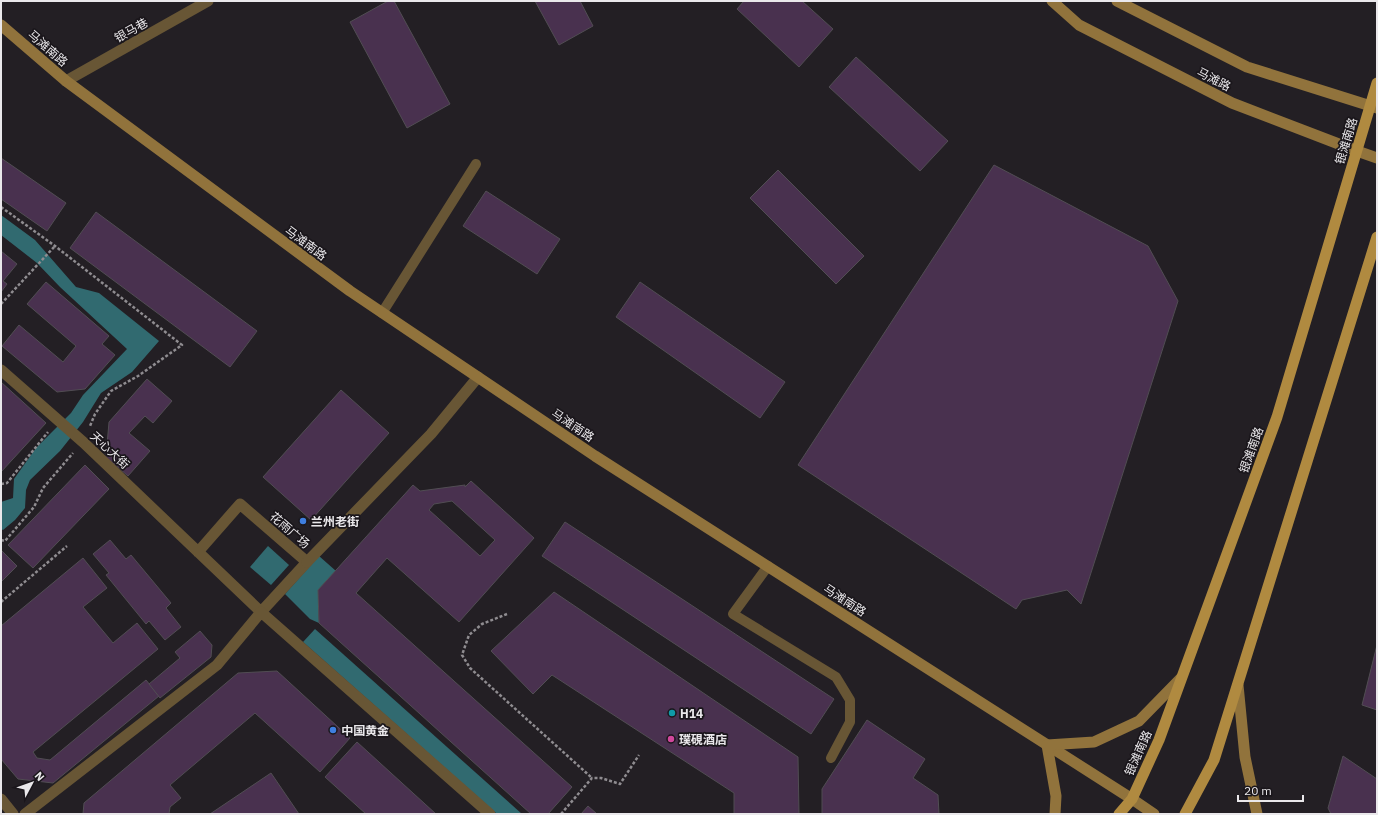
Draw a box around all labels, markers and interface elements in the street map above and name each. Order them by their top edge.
street label: 银马巷 [112,15,150,45]
street label: 马滩南路 [25,27,71,69]
street label: 马滩路 [1195,64,1233,94]
street label: 银滩南路 [1332,116,1360,166]
street label: 马滩南路 [282,223,330,263]
street label: 马滩南路 [549,405,597,445]
street label: 银滩南路 [1236,425,1266,475]
street label: 天心大街 [87,428,133,472]
street label: 花雨广场 [267,509,313,551]
place label: 兰州老街 [311,514,359,529]
marker: 兰州老街 [298,516,308,526]
street label: 马滩南路 [821,581,869,619]
place label: H14 [680,706,703,721]
marker: H14 [667,708,677,718]
place label: 中国黄金 [341,723,389,738]
marker: 中国黄金 [328,725,338,735]
street label: 银滩南路 [1121,728,1155,778]
place label: 璞硯酒店 [679,732,727,747]
marker: 璞硯酒店 [666,734,676,744]
north arrow [12,763,52,803]
text: N [32,769,47,784]
scale bar [1238,777,1303,803]
text: 20 m [1244,783,1272,798]

